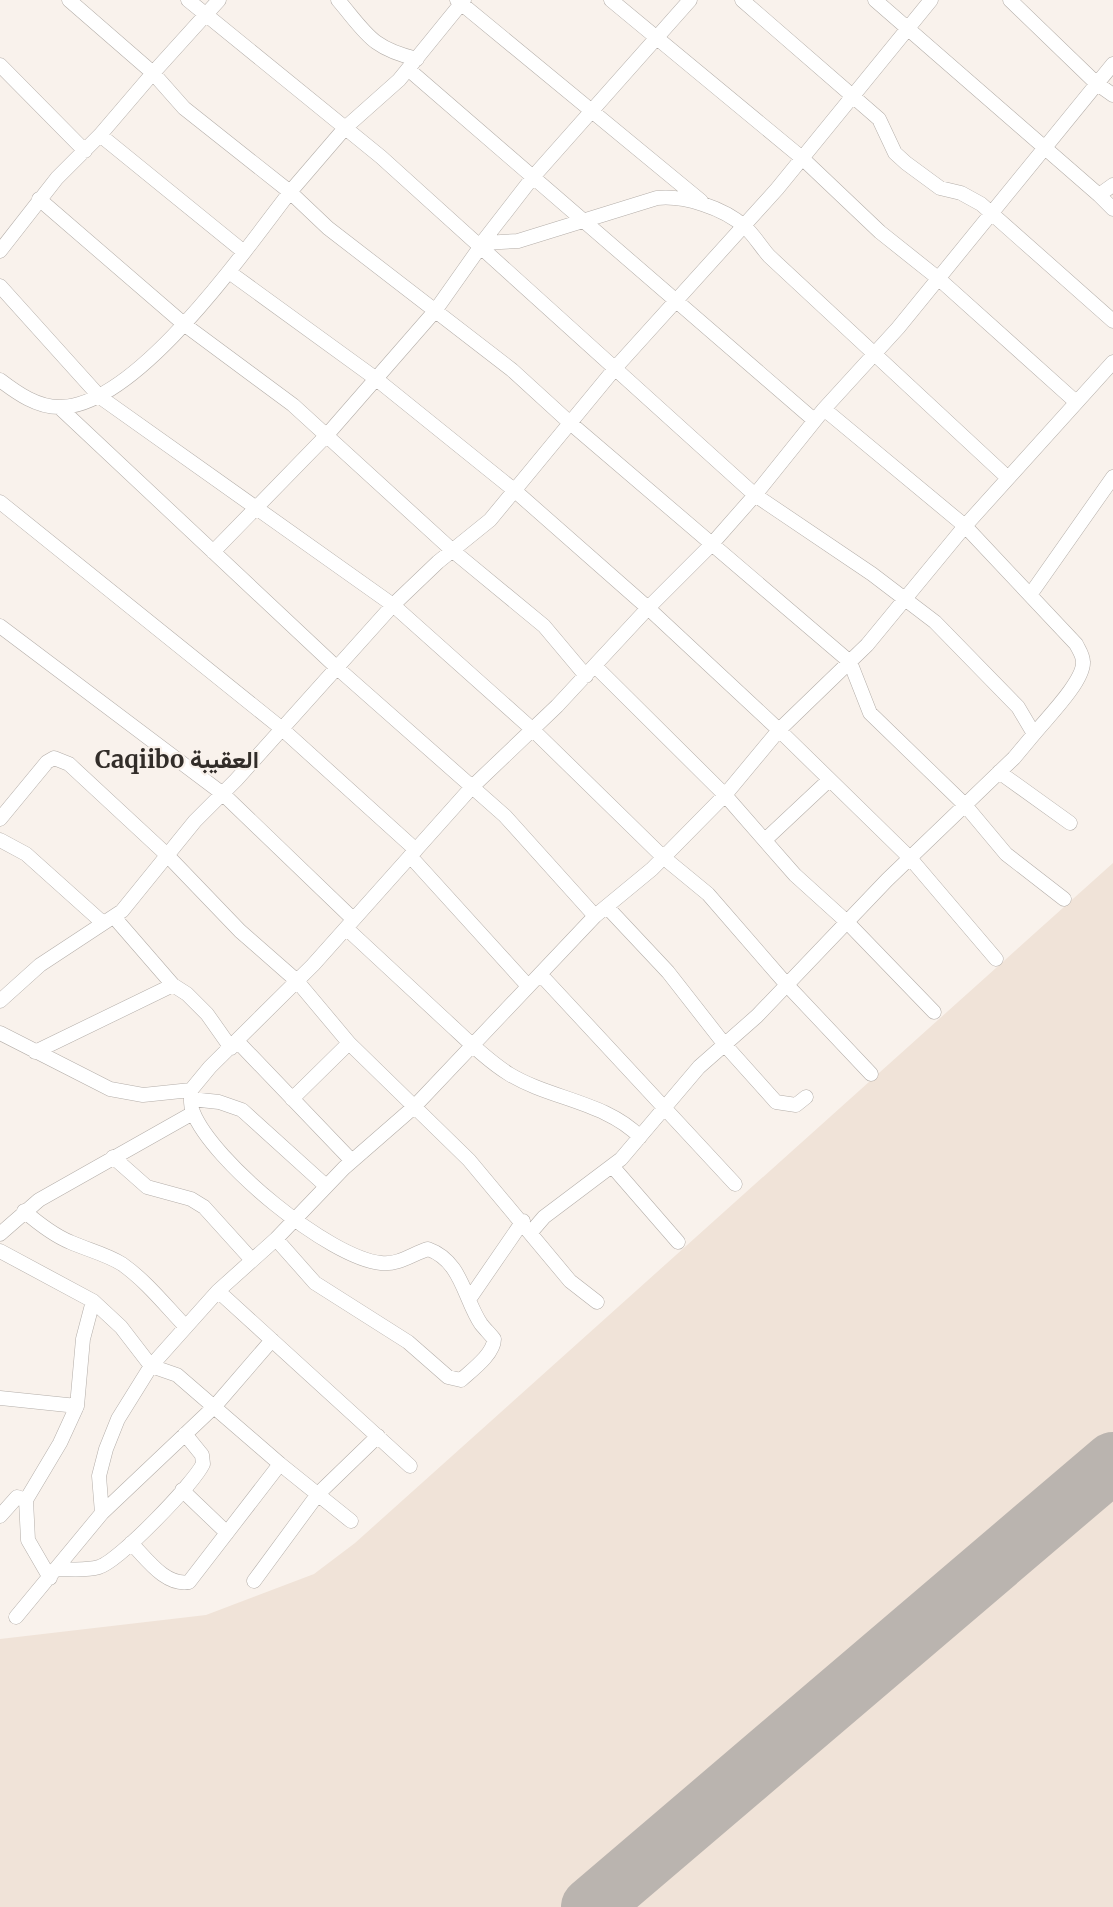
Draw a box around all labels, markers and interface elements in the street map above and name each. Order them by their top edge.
district label: Caqiibo العقيبة [95,744,259,775]

